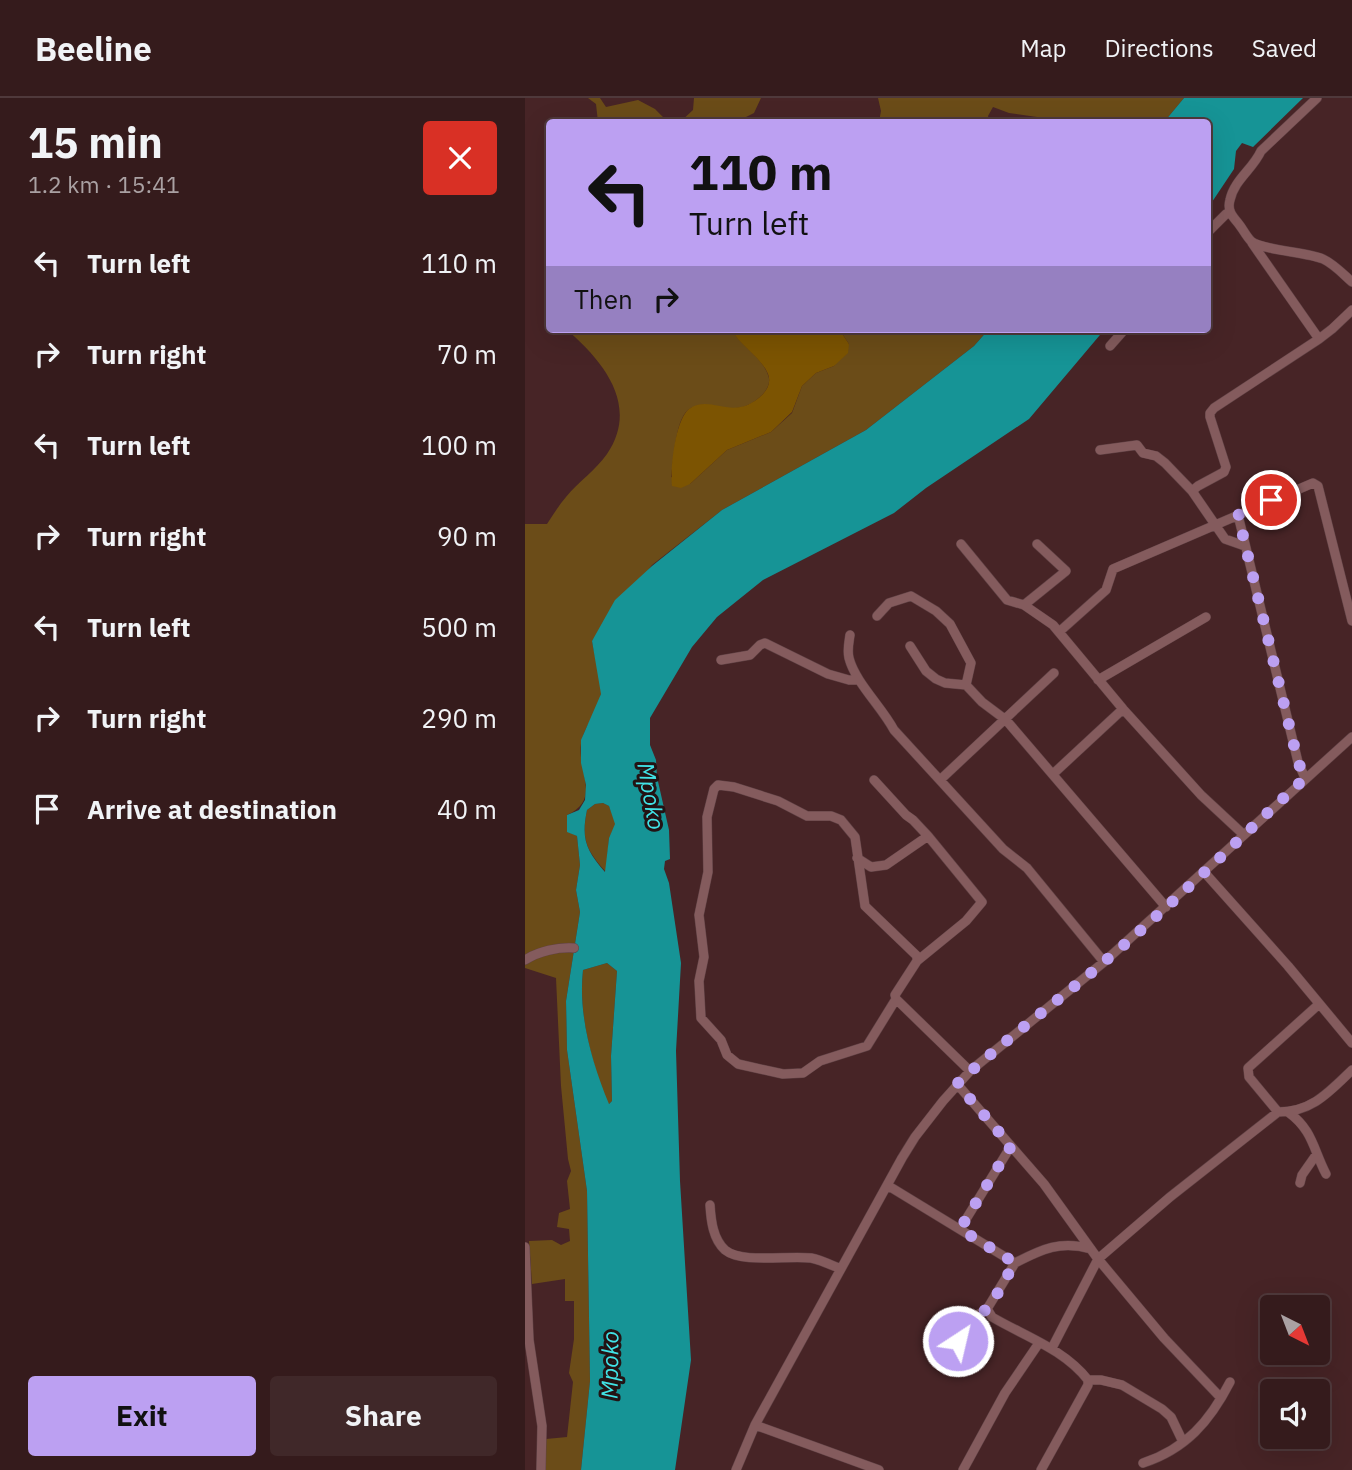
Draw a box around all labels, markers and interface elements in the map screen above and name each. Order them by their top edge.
text: Beeline [35,27,152,70]
text: Map [1020,32,1066,64]
text: Directions [1104,32,1214,64]
text: Saved [1252,32,1317,64]
text: 15 min [28,115,163,170]
button: close [423,121,497,195]
text: 110 m [689,140,833,203]
icon: left [574,147,665,238]
text: 1.2 km · 15:41 [28,169,180,199]
text: Turn left [689,202,809,244]
icon: left [28,244,66,282]
text: Turn left [87,246,190,280]
text: 110 m [421,246,497,280]
icon: right [647,280,685,318]
text: Then [574,282,633,316]
icon: right [28,335,66,373]
text: Turn right [87,337,206,371]
text: 70 m [437,337,497,371]
icon: left [28,426,66,464]
text: Turn left [87,428,190,462]
text: 100 m [421,428,497,462]
pin [1241,470,1301,530]
icon: arrive [1252,481,1290,519]
icon: right [28,517,66,555]
text: Turn right [87,519,206,553]
text: 90 m [437,519,497,553]
icon: left [28,608,66,646]
text: Turn left [87,610,190,644]
text: 500 m [421,610,497,644]
icon: right [28,699,66,737]
text: Turn right [87,701,206,735]
text: 290 m [421,701,497,735]
water label: Mpoko [631,760,673,832]
icon: arrive [28,790,66,828]
text: Arrive at destination [87,792,337,826]
text: 40 m [437,792,497,826]
north arrow [1260,1295,1330,1365]
map controls [1260,1295,1330,1449]
position arrow [921,1304,995,1378]
water label: Mpoko [593,1331,625,1399]
button: Exit [28,1376,256,1456]
button: Share [270,1376,497,1456]
button: sound [1260,1379,1330,1449]

